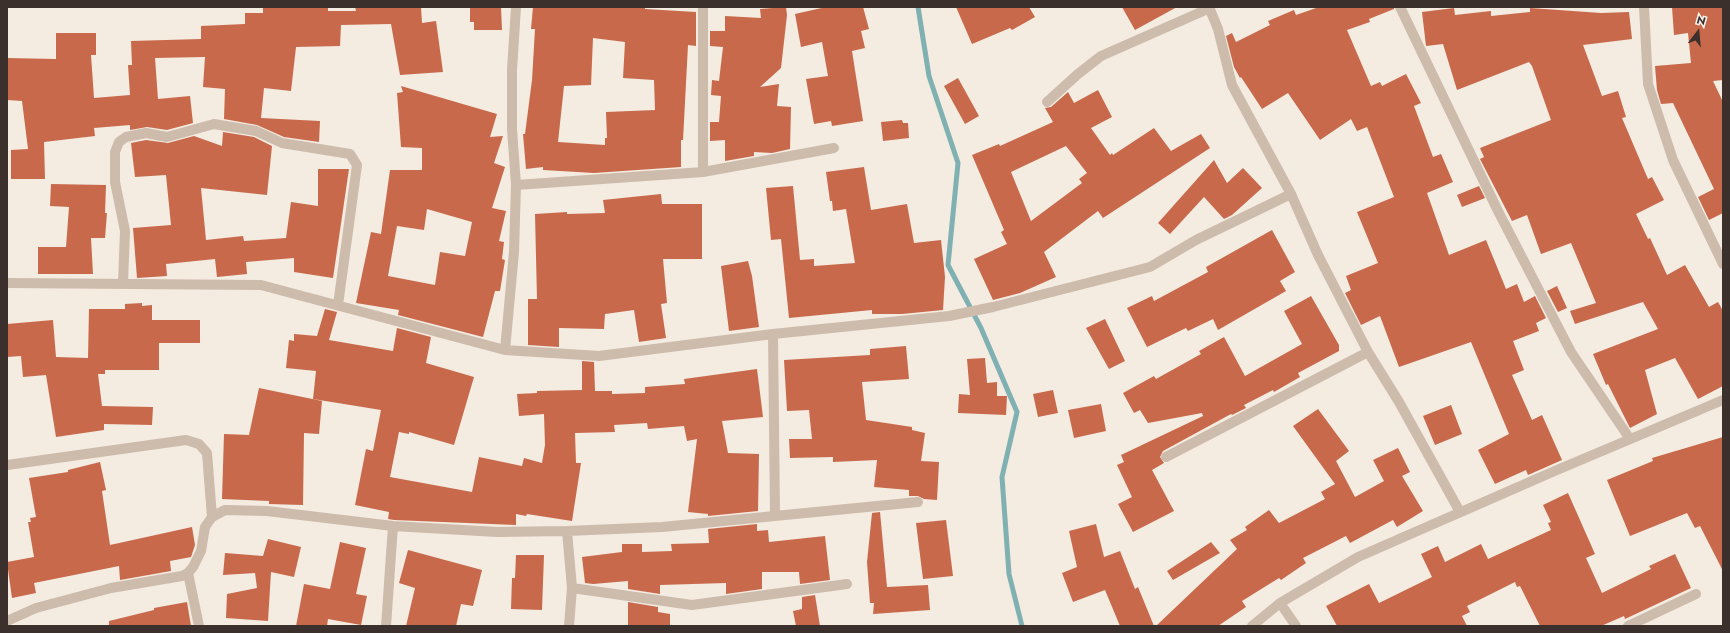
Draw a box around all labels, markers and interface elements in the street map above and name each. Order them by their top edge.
north arrow [1678,12,1718,52]
text: N [1695,12,1708,29]

